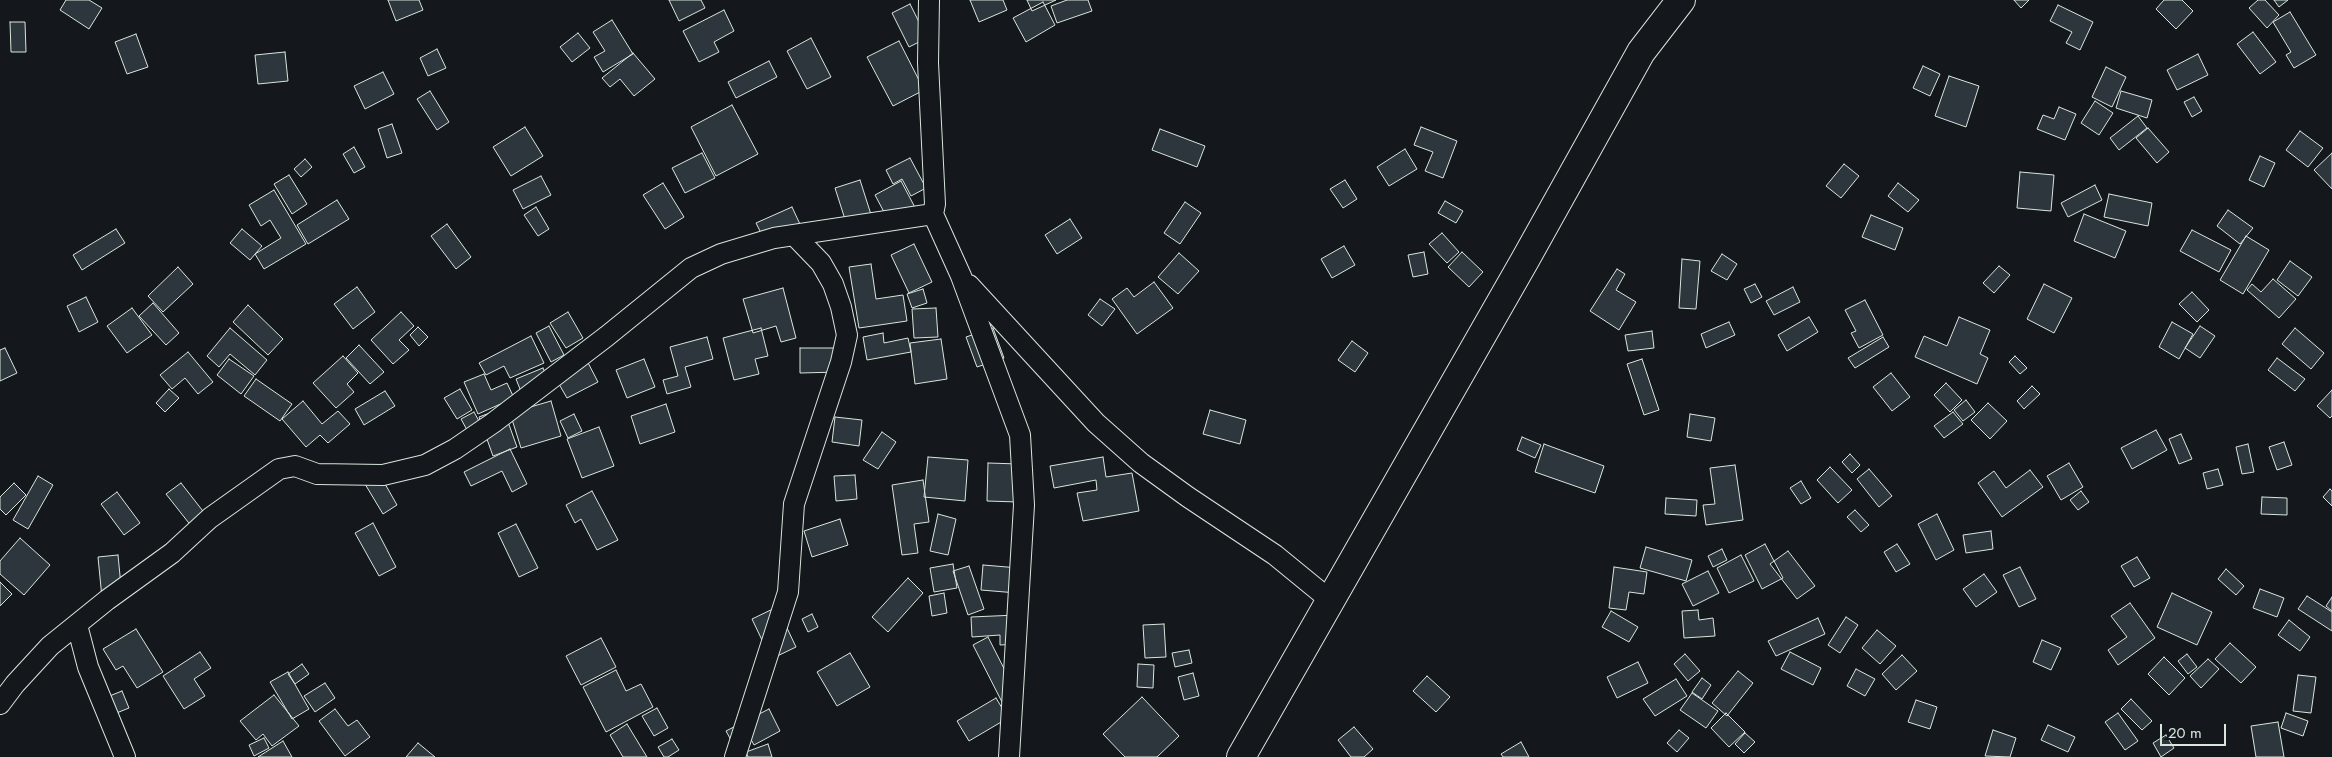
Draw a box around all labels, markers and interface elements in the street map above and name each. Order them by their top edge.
scale bar [2162,714,2228,746]
text: 20 m [2168,722,2202,744]

